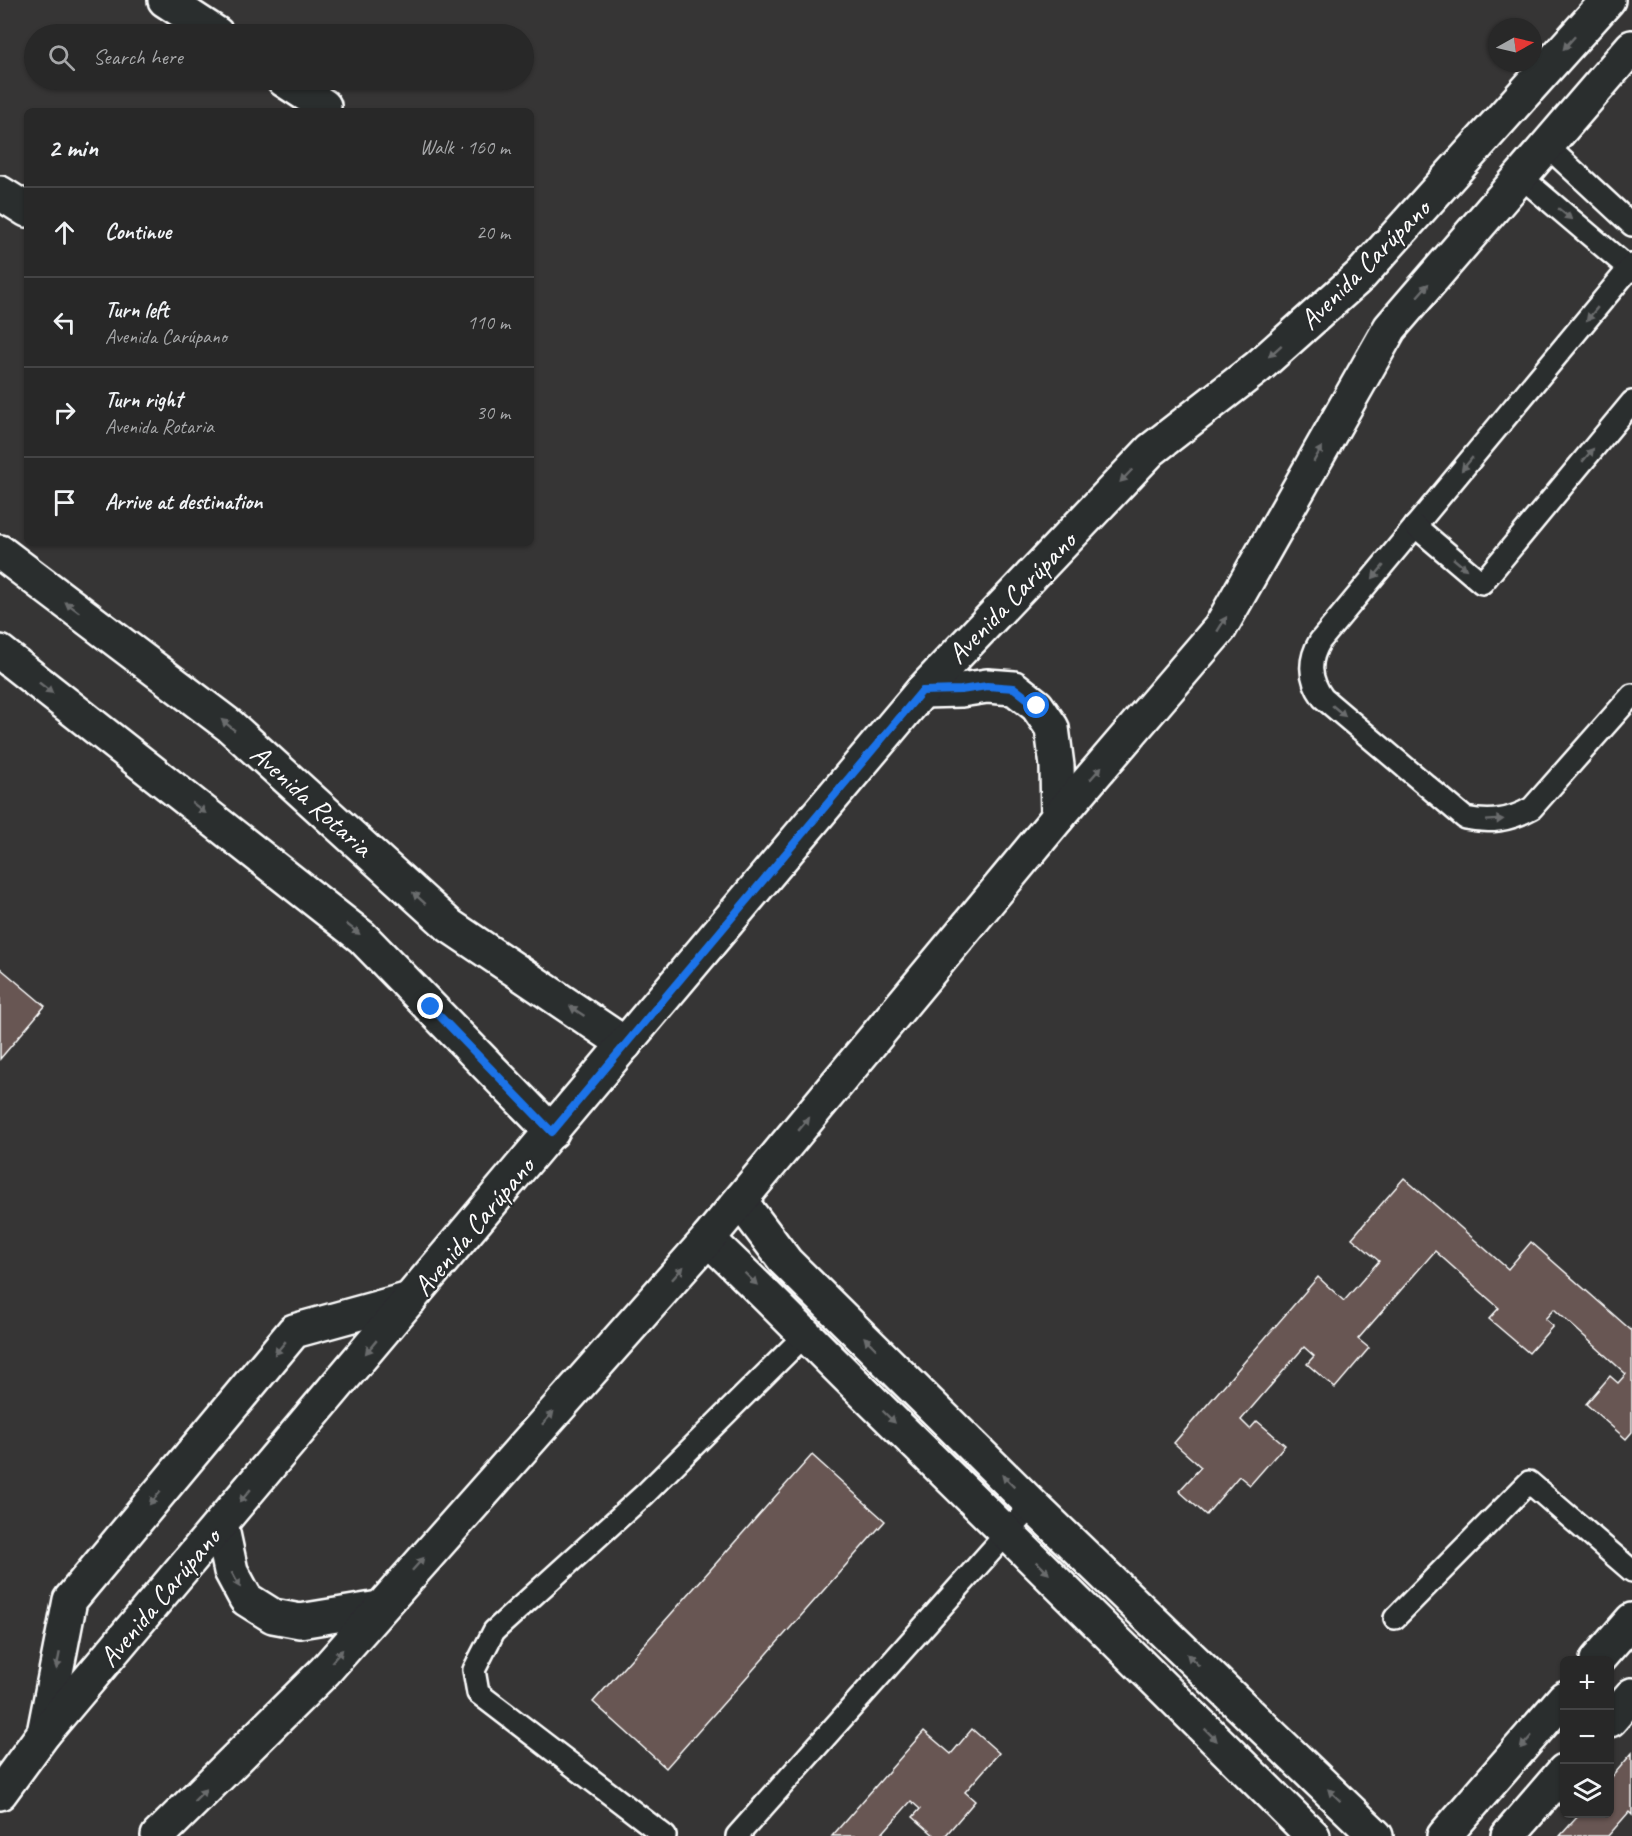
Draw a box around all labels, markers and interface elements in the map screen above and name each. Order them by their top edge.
north arrow [1488,18,1542,72]
search box [24,24,534,90]
one-way arrow [1562,36,1576,51]
icon: search [45,41,78,74]
text: Search here [93,43,183,71]
text: 2 min [48,131,98,164]
text: Walk · 160 m [420,135,510,160]
street label: Avenida Carúpano [1292,189,1439,337]
one-way arrow [1557,207,1572,220]
icon: ahead [48,216,81,249]
text: Continue [105,218,171,246]
text: 20 m [476,220,510,245]
one-way arrow [1416,282,1429,298]
text: Turn left [105,296,169,324]
icon: left [48,306,81,339]
one-way arrow [1586,306,1598,321]
text: 110 m [467,310,510,335]
text: Avenida Carúpano [105,324,227,349]
one-way arrow [1268,344,1283,357]
text: Turn right [105,386,182,414]
icon: right [48,396,81,429]
text: 30 m [476,400,510,425]
text: Avenida Rotaria [105,414,214,439]
one-way arrow [1313,446,1324,462]
one-way arrow [1581,448,1594,463]
one-way arrow [1461,456,1474,471]
one-way arrow [1119,469,1133,484]
icon: arrive [48,486,81,519]
text: Arrive at destination [105,488,262,516]
street label: Avenida Carúpano [940,522,1085,671]
one-way arrow [1452,557,1467,570]
one-way arrow [1372,564,1384,579]
one-way arrow [65,601,80,613]
one-way arrow [1216,615,1227,632]
one-way arrow [38,681,54,694]
route start [1023,692,1049,718]
one-way arrow [1331,705,1347,718]
one-way arrow [220,719,235,731]
street label: Avenida Rotaria [243,736,381,865]
one-way arrow [1090,765,1103,781]
one-way arrow [192,802,207,814]
one-way arrow [1485,816,1504,825]
one-way arrow [412,891,426,905]
one-way arrow [345,922,360,934]
route end [417,993,443,1019]
one-way arrow [569,1006,585,1017]
one-way arrow [798,1117,810,1132]
street label: Avenida Carúpano [405,1147,544,1303]
one-way arrow [671,1266,684,1281]
one-way arrow [743,1272,757,1286]
one-way arrow [863,1336,877,1350]
one-way arrow [364,1339,377,1355]
one-way arrow [274,1340,287,1355]
one-way arrow [881,1409,895,1423]
one-way arrow [541,1411,555,1426]
one-way arrow [1001,1474,1015,1488]
one-way arrow [239,1488,252,1503]
one-way arrow [149,1490,162,1505]
street label: Avenida Carúpano [91,1518,230,1674]
one-way arrow [411,1557,424,1572]
one-way arrow [1036,1560,1050,1574]
one-way arrow [231,1572,241,1589]
one-way arrow [330,1649,343,1664]
one-way arrow [53,1651,62,1670]
one-way arrow [1186,1653,1201,1667]
map controls [1560,1656,1614,1818]
button: + [1560,1656,1614,1710]
button: − [1560,1710,1614,1764]
one-way arrow [1204,1727,1218,1741]
one-way arrow [1520,1734,1533,1749]
button: layers [1560,1764,1614,1818]
one-way arrow [192,1788,206,1802]
one-way arrow [1327,1789,1341,1803]

